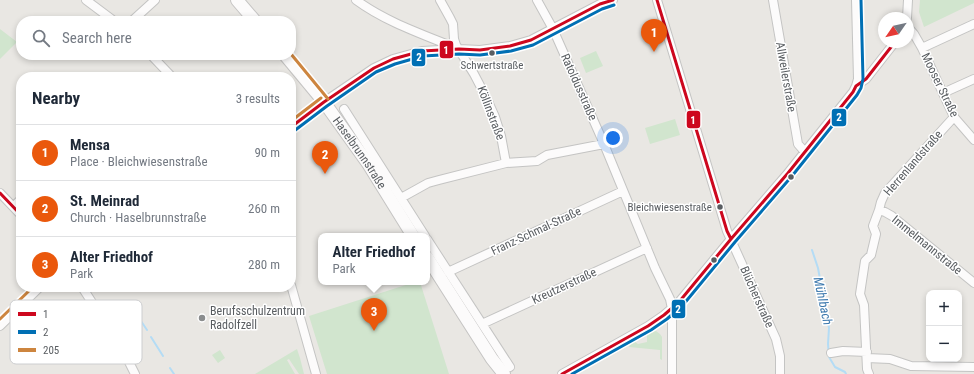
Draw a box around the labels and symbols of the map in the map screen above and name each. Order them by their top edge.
north arrow [878,12,914,48]
pin: 1 [641,19,667,52]
line badge: 1 [439,40,454,59]
street label: Allweilerstraße [773,41,799,113]
text: 1 [443,44,449,57]
line badge: 2 [411,48,426,67]
marker: Schwertstraße [487,48,497,58]
text: 2 [416,51,422,64]
street label: Ratoldusstraße [558,51,600,123]
street label: Mooser Straße [918,51,962,120]
place label: Schwertstraße [461,59,523,72]
street label: Köllinstraße [474,84,508,142]
line badge: 2 [831,108,847,127]
line badge: 1 [686,110,701,129]
text: 2 [836,111,842,124]
street label: Haselbrunnstraße [330,114,389,192]
text: 1 [690,114,696,127]
street label: Herrenlandstraße [881,127,945,199]
your location [603,128,623,148]
pin: 2 [312,141,338,174]
unlabelled marker [786,172,796,182]
place label: Bleichwiesenstraße [627,201,712,214]
marker: Bleichwiesenstraße [715,202,725,212]
street label: Franz-Schmal-Straße [489,204,584,258]
street label: Immelmannstraße [889,213,965,278]
unlabelled marker [709,255,719,265]
street label: Blücherstraße [737,264,777,330]
street label: Kreutzerstraße [529,265,599,307]
water label: Mühlbach [811,276,835,326]
pin: 3 [361,298,387,331]
line badge: 2 [671,299,686,319]
legend [10,300,142,364]
text: 2 [675,303,681,316]
place label: Berufsschulzentrum Radolfzell [210,304,305,332]
text: 1 [43,308,48,321]
marker: Berufsschulzentrum Radolfzell [197,313,207,323]
text: 2 [43,326,48,339]
text: 205 [43,344,59,357]

